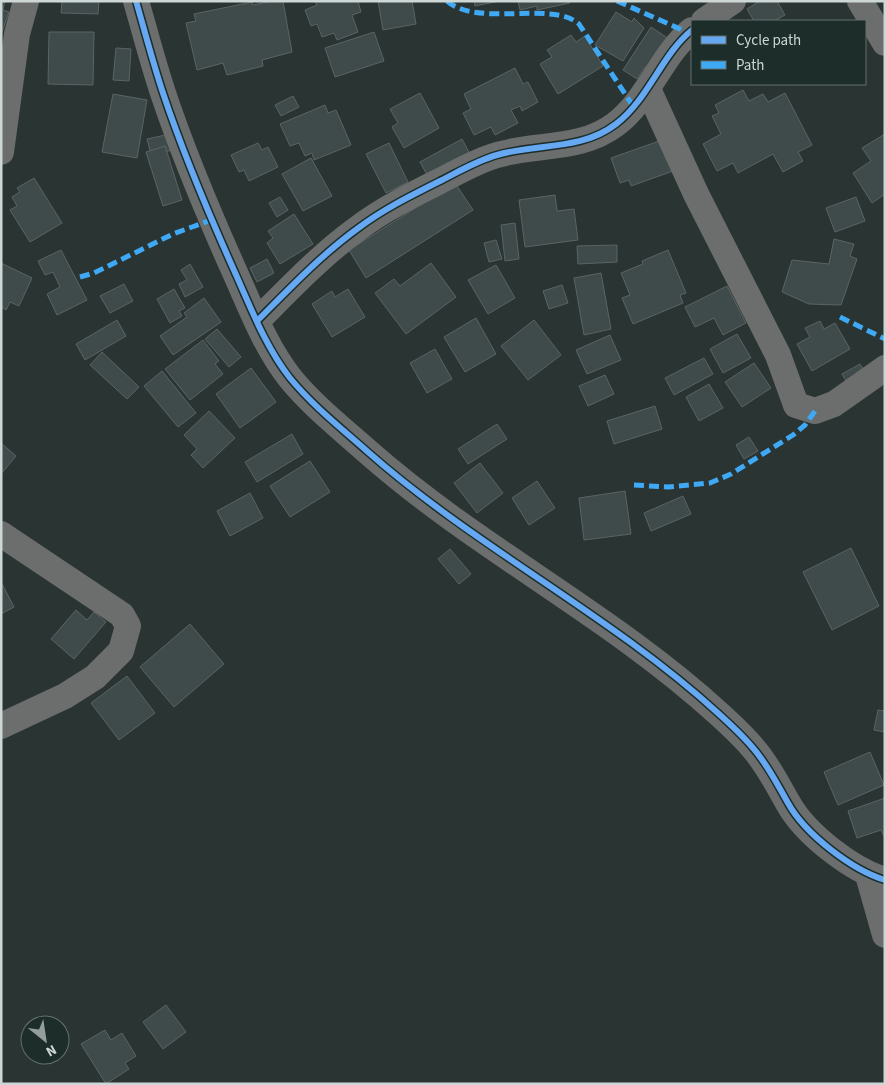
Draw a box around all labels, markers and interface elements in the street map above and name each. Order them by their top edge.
legend [691,20,866,85]
text: Cycle path [736,30,801,51]
text: Path [736,55,764,76]
north arrow [20,1015,70,1065]
text: N [42,1039,60,1061]

